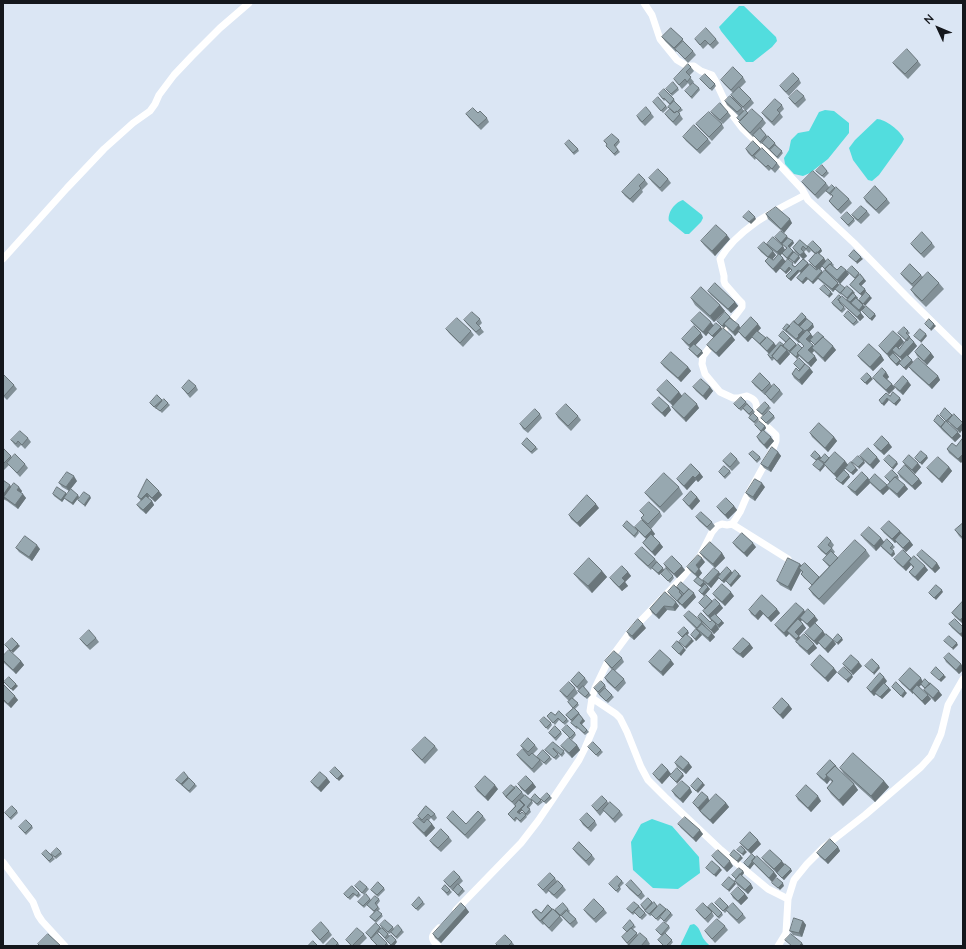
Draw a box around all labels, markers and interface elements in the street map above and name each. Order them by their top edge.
north arrow [918,8,958,48]
text: N [921,11,937,27]

